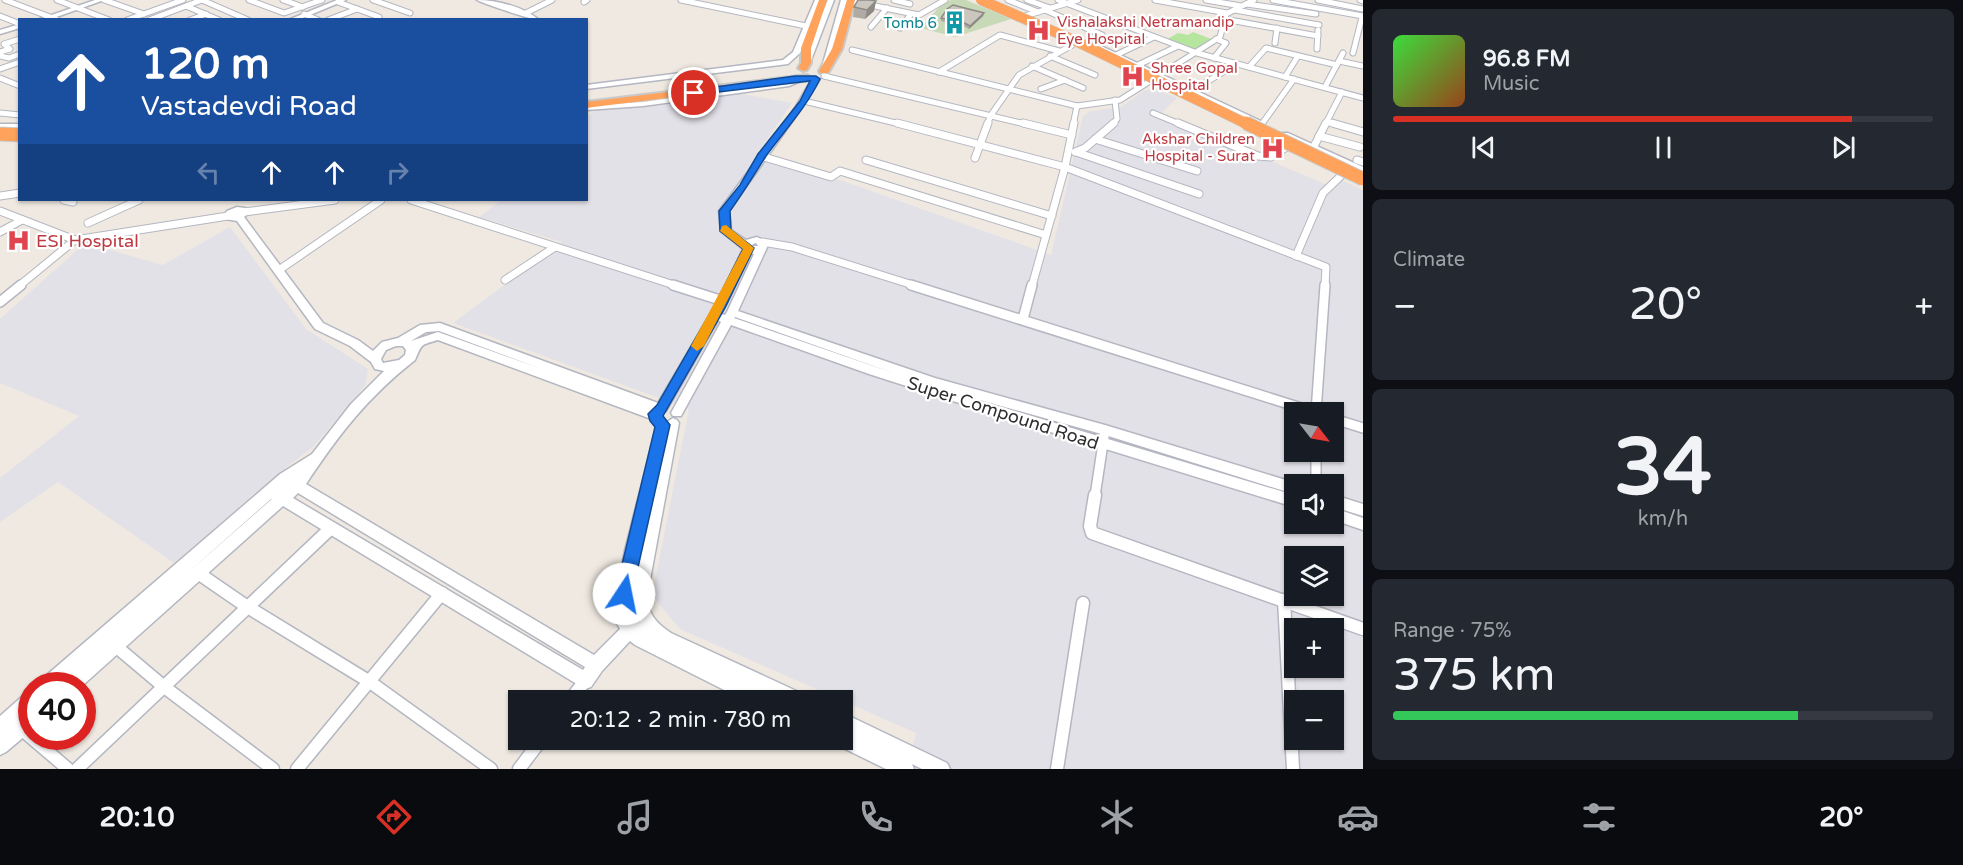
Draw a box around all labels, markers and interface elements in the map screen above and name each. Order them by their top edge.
building icon: Tomb 6 [942,10,968,36]
place label: Vishalakshi Netramandip Eye Hospital [1057,13,1234,48]
place label: Tomb 6 [883,14,937,32]
hospital icon: Vishalakshi Netramandip Eye Hospital [1026,18,1052,44]
text: 120 m [141,39,270,90]
icon: ahead [42,42,120,120]
text: 96.8 FM [1483,46,1570,72]
place label: Shree Gopal Hospital [1151,59,1238,94]
hospital icon: Shree Gopal Hospital [1120,64,1146,90]
pin [668,67,719,118]
text: Music [1483,72,1539,96]
icon: arrive [677,76,710,109]
text: Vastadevdi Road [141,90,357,123]
place label: Akshar Children Hospital - Surat [1142,130,1255,165]
icon: previous [1467,131,1500,164]
icon: pause [1647,131,1680,164]
icon: next [1827,131,1860,164]
hospital icon: Akshar Children Hospital - Surat [1260,135,1286,161]
icon: left [192,156,225,189]
icon: ahead [255,156,288,189]
icon: ahead [318,156,351,189]
icon: right [381,156,414,189]
hospital icon: ESI Hospital [5,228,31,254]
place label: ESI Hospital [36,230,139,252]
text: Climate [1393,248,1465,272]
text: 20° [1629,278,1702,332]
text: − [1393,287,1417,326]
text: + [1914,287,1933,326]
street label: Super Compound Road [904,372,1102,454]
north arrow [1284,402,1344,462]
map controls [1284,402,1344,750]
text: 34 [1614,421,1712,515]
button: sound [1284,474,1344,534]
text: km/h [1638,507,1688,531]
button: layers [1284,546,1344,606]
position arrow [592,562,656,626]
button: + [1284,618,1344,678]
text: Range · 75% [1393,619,1512,643]
text: 375 km [1393,649,1555,703]
speed limit sign: 40 [18,672,96,750]
button: − [1284,690,1344,750]
text: 20:12 · 2 min · 780 m [570,707,791,733]
icon: directions [373,796,415,838]
icon: music [614,796,656,838]
icon: phone [855,796,897,838]
icon: climate [1096,796,1138,838]
icon: car [1337,796,1379,838]
icon: filters [1578,796,1620,838]
text: 20:10 [100,801,174,834]
text: 20° [1819,801,1863,834]

